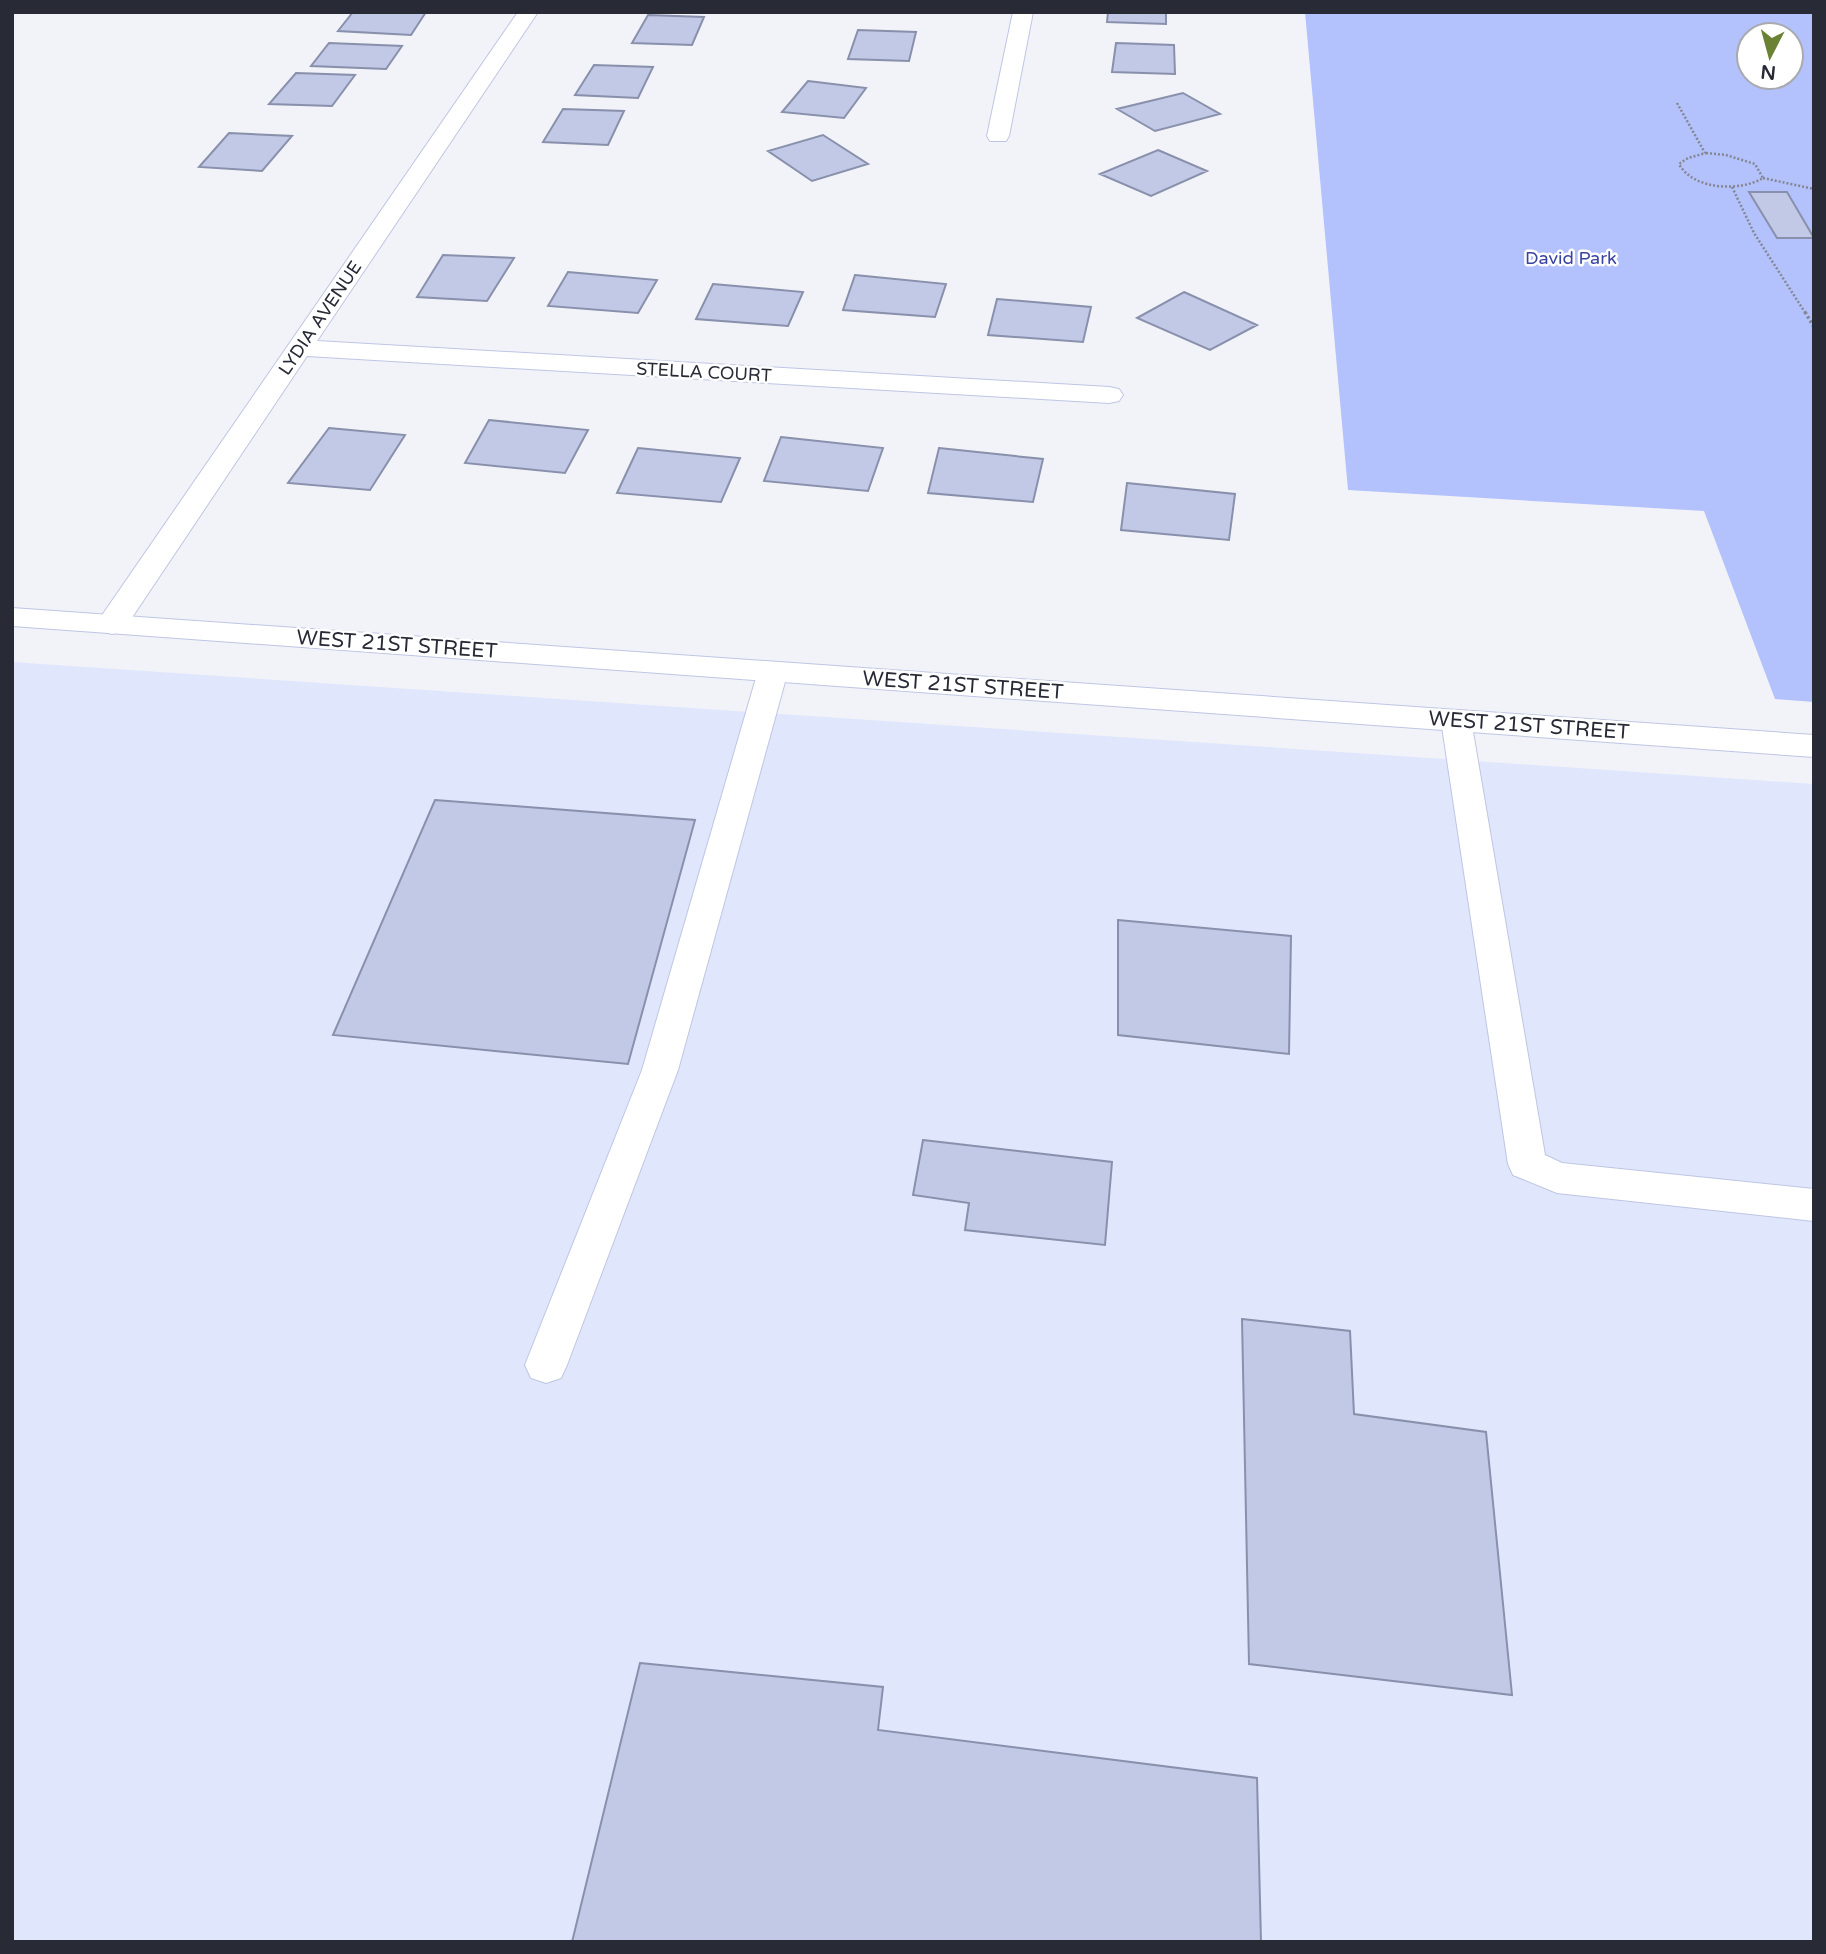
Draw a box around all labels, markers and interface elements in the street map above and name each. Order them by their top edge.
north arrow [1735,21,1805,91]
text: N [1760,60,1777,84]
park label: David Park [1525,247,1617,269]
street label: LYDIA AVENUE [274,257,366,379]
street label: STELLA COURT [636,357,772,387]
street label: WEST 21ST STREET [296,625,498,664]
street label: WEST 21ST STREET [862,666,1064,705]
street label: WEST 21ST STREET [1428,706,1630,745]

